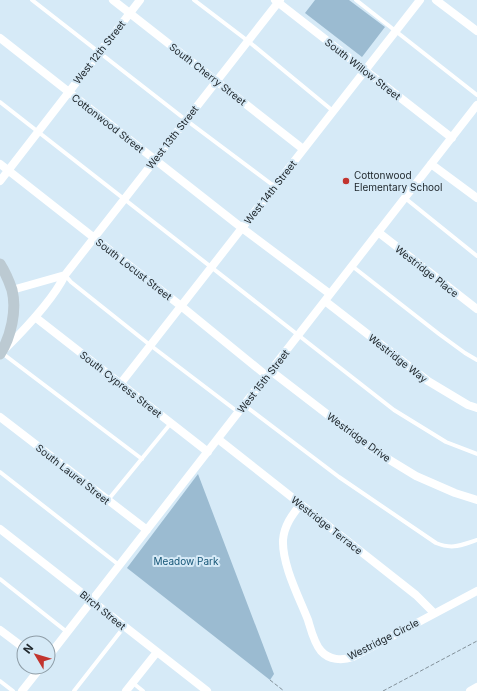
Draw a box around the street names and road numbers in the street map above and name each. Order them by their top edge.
street label: West 12th Street [71,17,128,86]
street label: South Willow Street [323,36,404,103]
street label: South Cherry Street [167,40,249,108]
street label: Cottonwood Street [69,91,147,155]
street label: West 13th Street [144,102,201,171]
street label: West 14th Street [241,157,299,226]
street label: South Locust Street [94,236,175,303]
street label: Westridge Place [393,243,461,300]
street label: Westridge Way [366,331,430,385]
street label: West 15th Street [235,346,292,415]
street label: South Cypress Street [78,348,165,420]
street label: Westridge Drive [325,410,393,464]
street label: South Laurel Street [34,441,113,507]
street label: Westridge Terrace [289,493,365,557]
street label: Birch Street [78,588,129,632]
street label: Westridge Circle [345,616,421,662]

